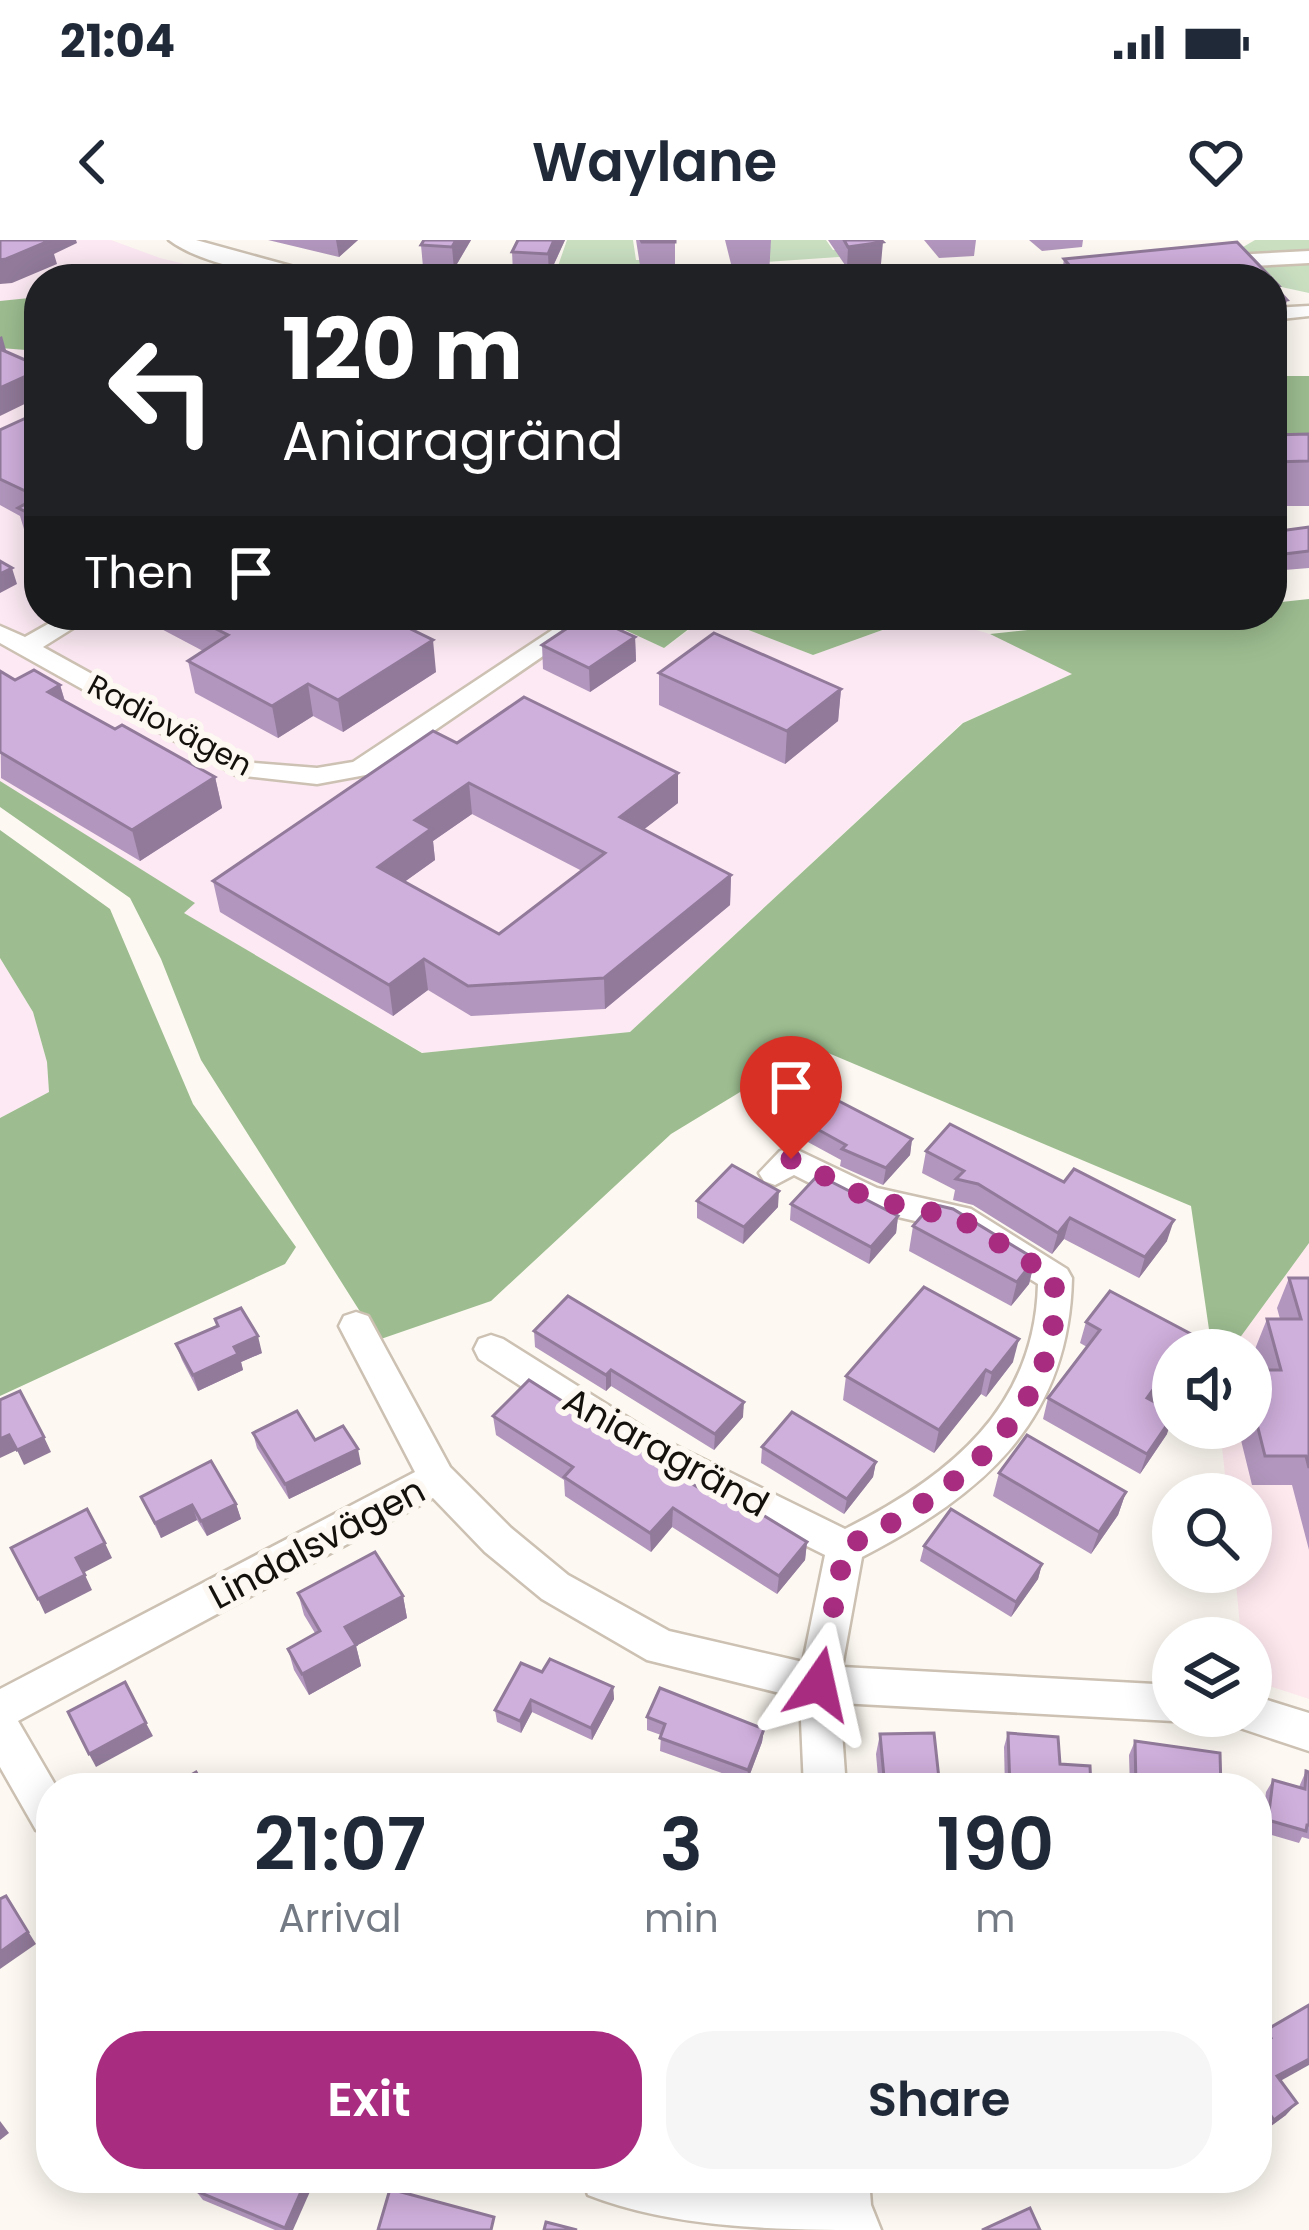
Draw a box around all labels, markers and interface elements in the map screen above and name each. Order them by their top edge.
text: 21:04 [60,10,175,73]
text: Waylane [532,124,777,200]
icon: back [60,129,126,195]
icon: heart [1183,129,1249,195]
text: 120 m [282,291,523,408]
icon: left [84,312,240,468]
text: Aniaragränd [282,403,624,479]
icon: arrive [218,540,284,606]
text: Then [84,541,194,604]
street label: Radiovägen [80,664,260,786]
pin [740,1036,842,1159]
icon: arrive [758,1054,824,1120]
map controls [1152,1329,1272,1737]
button: sound [1152,1329,1272,1449]
street label: Aniaragränd [554,1374,778,1530]
street label: Lindalsvägen [200,1465,434,1621]
button: search [1152,1473,1272,1593]
button: layers [1152,1617,1272,1737]
position arrow [756,1621,882,1747]
text: 21:07 [254,1794,426,1895]
text: 3 [660,1794,703,1895]
text: 190 [937,1794,1054,1895]
text: Arrival [279,1891,401,1946]
text: min [644,1891,719,1946]
text: m [975,1891,1015,1946]
button: Exit [96,2031,642,2169]
button: Share [666,2031,1212,2169]

